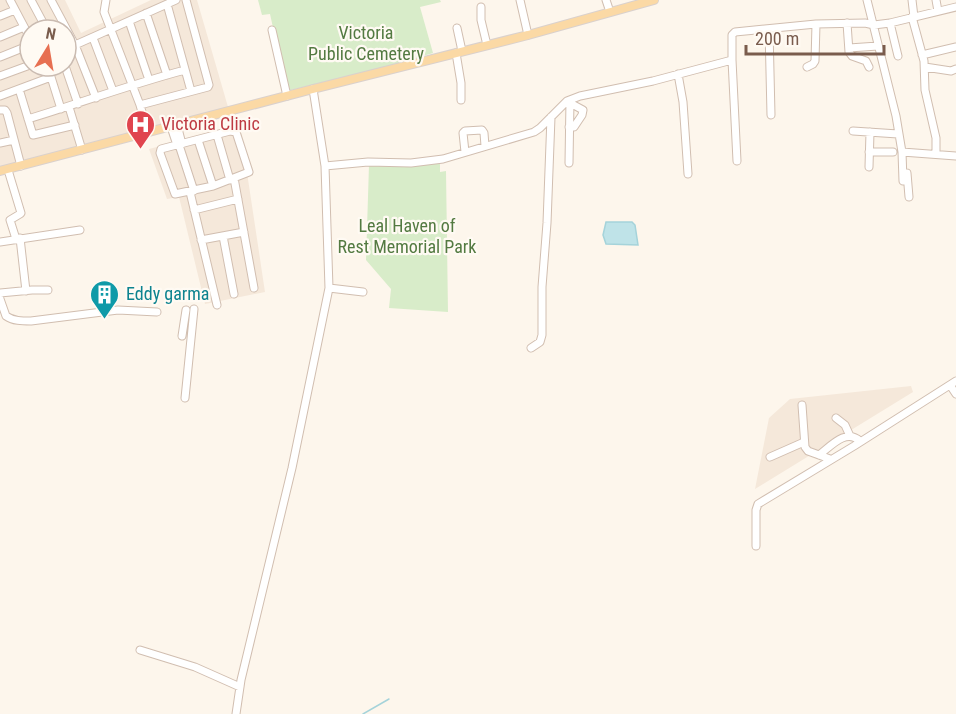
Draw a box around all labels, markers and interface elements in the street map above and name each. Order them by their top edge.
north arrow [18,18,78,78]
scale bar [746,18,884,56]
park label: Victoria Public Cemetery [308,22,424,64]
text: N [44,24,57,44]
text: 200 m [755,28,799,49]
hospital icon: Victoria Clinic [124,108,156,150]
place label: Victoria Clinic [161,113,260,134]
park label: Leal Haven of Rest Memorial Park [338,215,476,257]
building icon: Eddy garma [89,278,121,320]
place label: Eddy garma [126,283,209,304]

